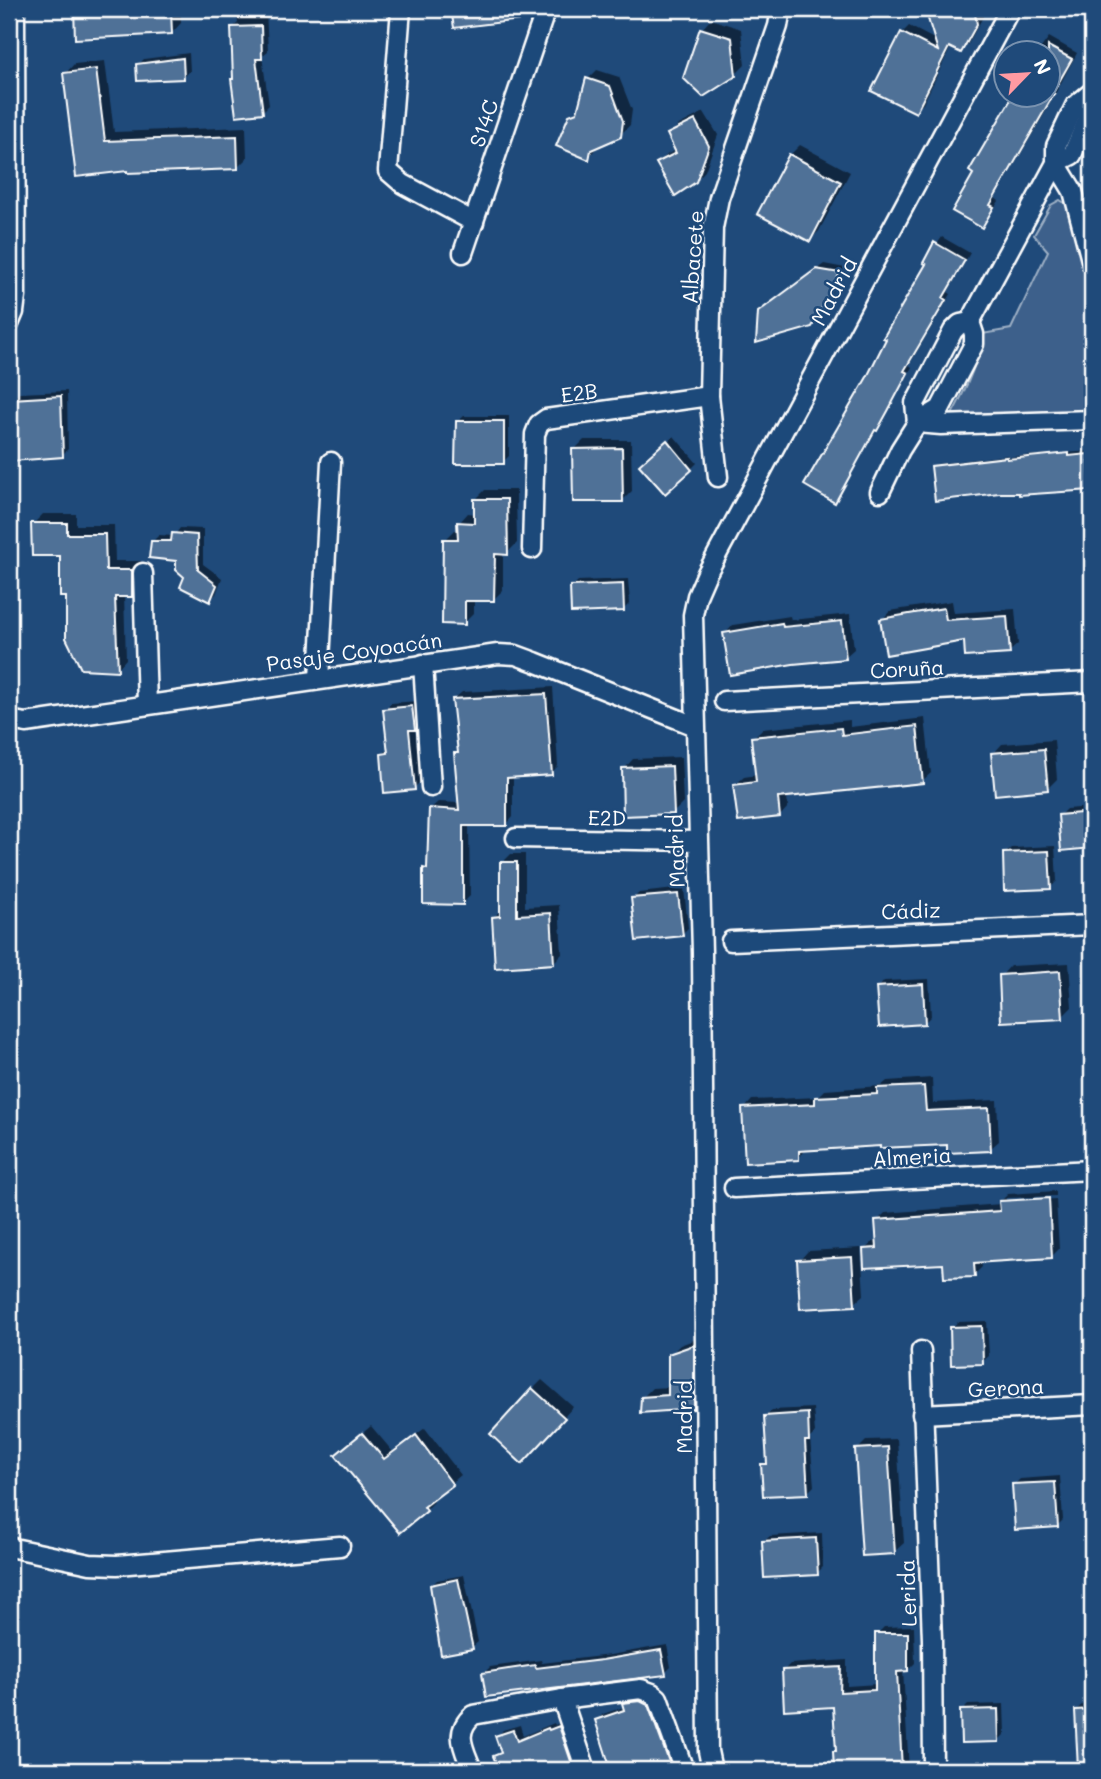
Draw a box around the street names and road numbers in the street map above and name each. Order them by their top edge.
street label: S14C [462,96,504,150]
street label: Albacete [675,209,709,305]
street label: Madrid [804,252,862,330]
street label: E2B [559,376,599,408]
street label: Pasaje Coyoacán [264,625,444,677]
street label: Coruña [869,653,945,683]
street label: E2D [588,803,626,831]
street label: Madrid [660,814,690,888]
street label: Cádiz [881,895,941,925]
street label: Almeria [872,1140,952,1172]
street label: Gerona [967,1372,1045,1402]
street label: Madrid [670,1380,697,1454]
street label: Lerida [892,1559,922,1627]

